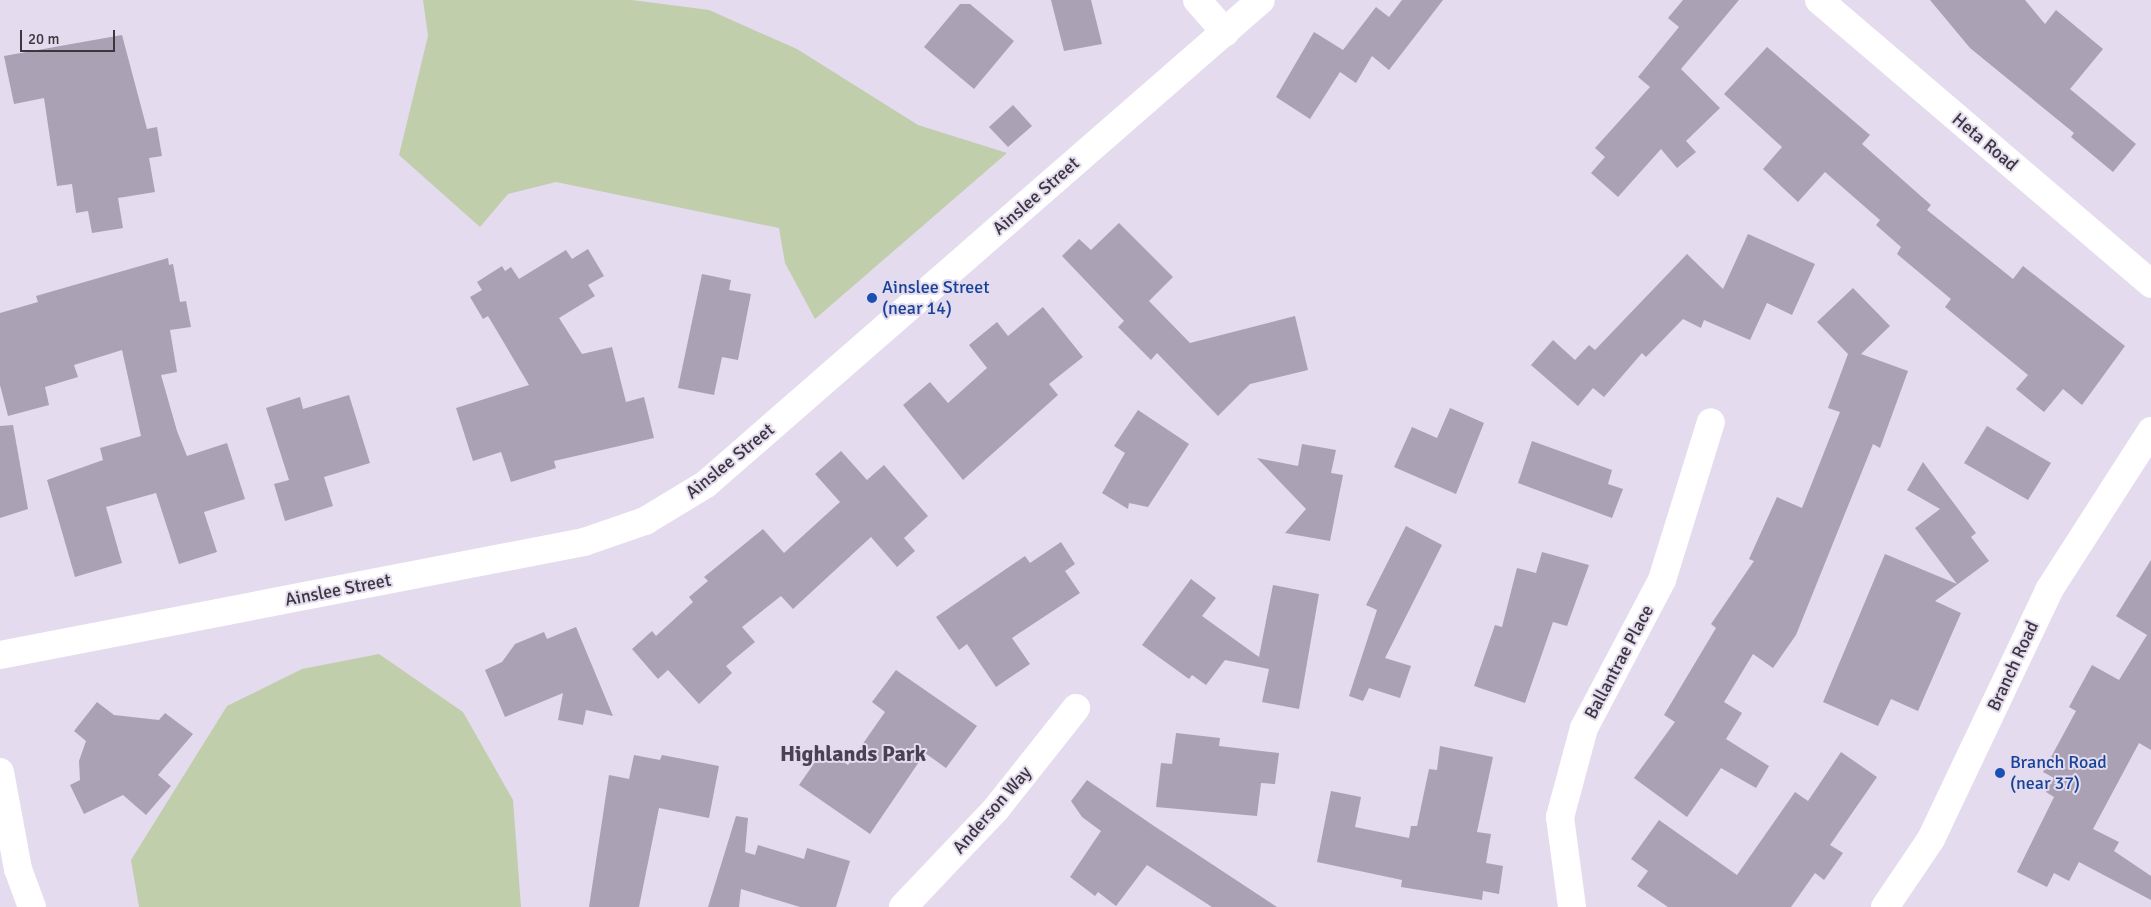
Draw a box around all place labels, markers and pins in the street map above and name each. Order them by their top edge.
place label: Ainslee Street (near 14) [882,277,990,320]
marker: Ainslee Street (near 14) [866,292,878,304]
place label: Branch Road (near 37) [2010,752,2107,794]
marker: Branch Road (near 37) [1994,767,2006,779]

